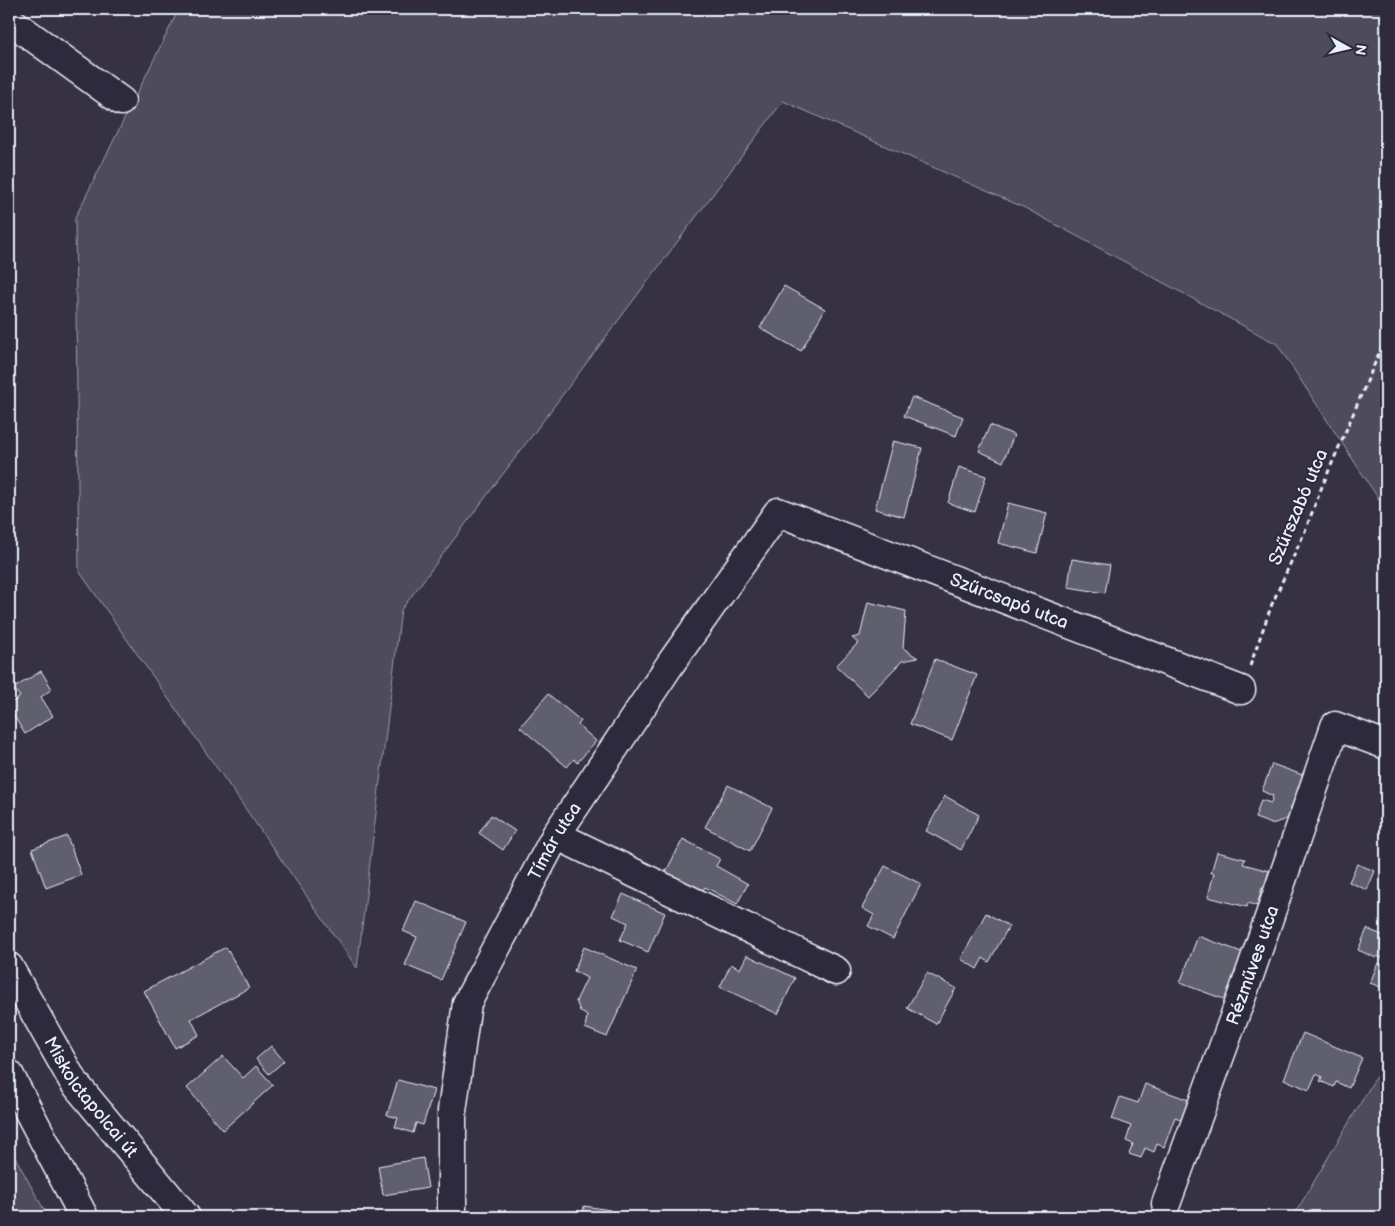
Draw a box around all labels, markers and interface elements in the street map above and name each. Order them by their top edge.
north arrow [1322,22,1372,72]
text: N [1351,43,1370,56]
street label: Szűrszabó utca [1265,446,1332,568]
street label: Szűrcsapó utca [947,569,1071,634]
street label: Tímár utca [524,799,586,884]
street label: Rézműves utca [1222,903,1283,1028]
street label: Miskolctapolcai út [39,1033,142,1162]

